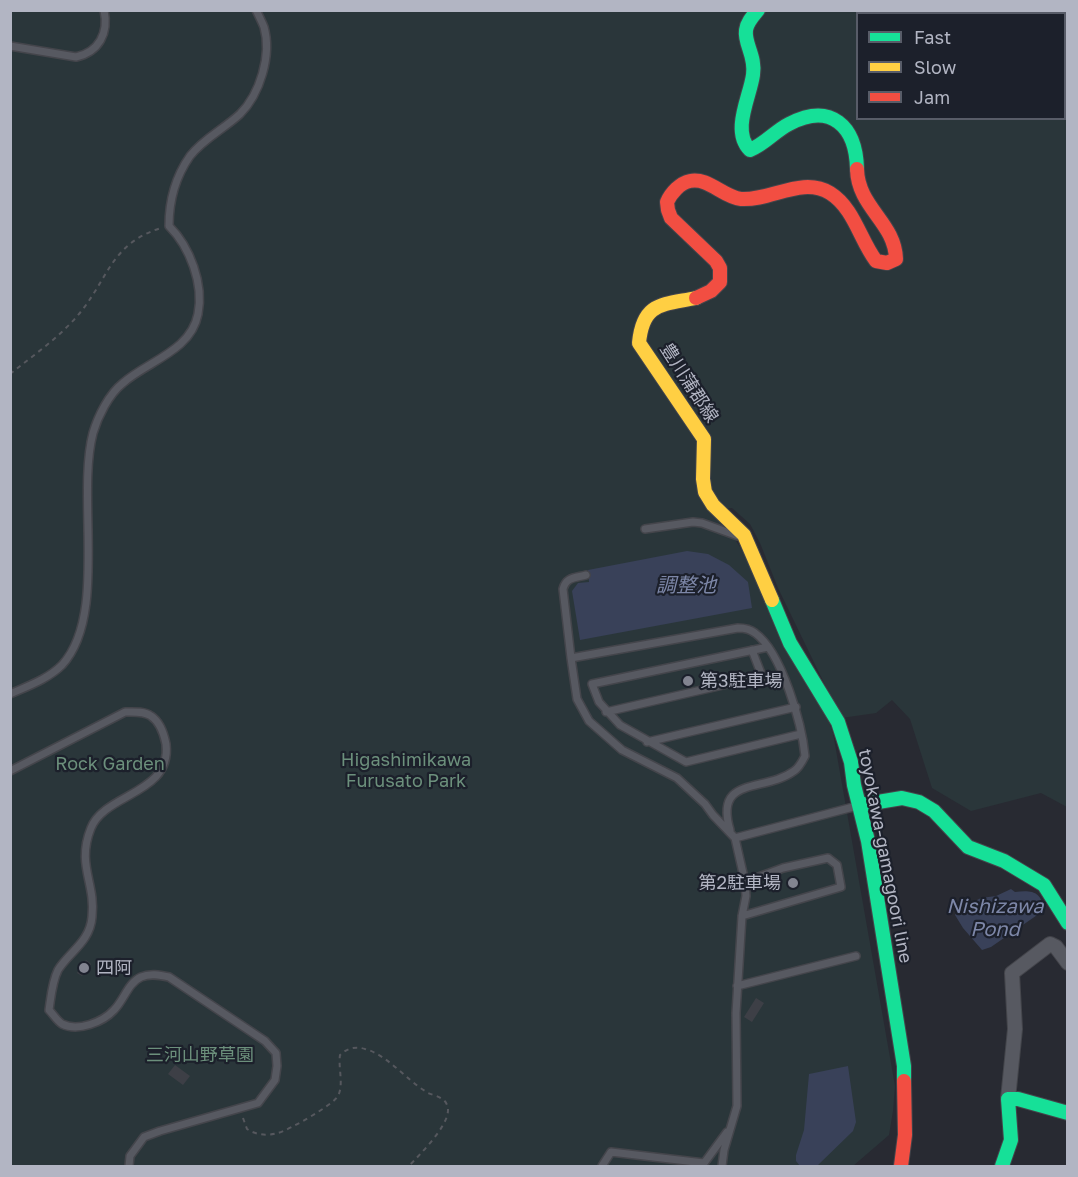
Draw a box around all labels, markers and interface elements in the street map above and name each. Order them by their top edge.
legend [856,12,1066,120]
text: Fast [914,26,951,48]
text: Slow [914,56,956,78]
text: Jam [914,86,950,108]
street label: 豊川蒲郡線 [655,339,723,427]
water label: 調整池 [656,574,716,598]
place label: 第3駐車場 [700,670,783,692]
marker: 第3駐車場 [681,674,695,688]
street label: toyokawa-gamagoori line [854,747,916,965]
park label: Higashimikawa Furusato Park [341,749,471,792]
park label: Rock Garden [55,753,165,775]
place label: 第2駐車場 [699,872,781,894]
marker: 第2駐車場 [786,876,800,890]
water label: Nishizawa Pond [946,895,1044,942]
place label: 四阿 [96,957,132,979]
marker: 四阿 [77,961,91,975]
park label: 三河山野草園 [146,1044,254,1066]

